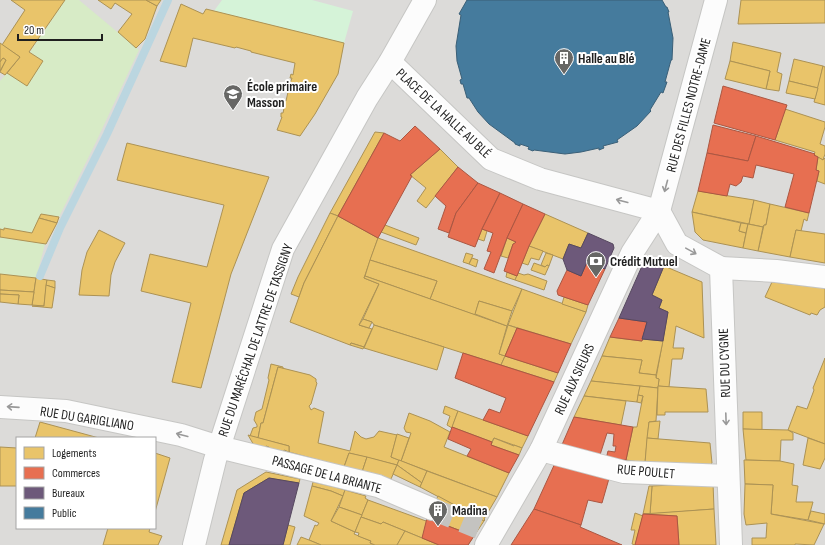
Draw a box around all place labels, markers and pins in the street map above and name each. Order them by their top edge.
building icon: Halle au Blé [553,47,575,75]
place label: Halle au Blé [578,50,635,67]
place label: École primaire Masson [247,78,317,111]
school or university icon: École primaire Masson [222,83,244,111]
bank icon: Crédit Mutuel [585,250,607,278]
place label: Crédit Mutuel [610,253,678,270]
building icon: Madina [427,499,449,527]
place label: Madina [452,502,488,519]

